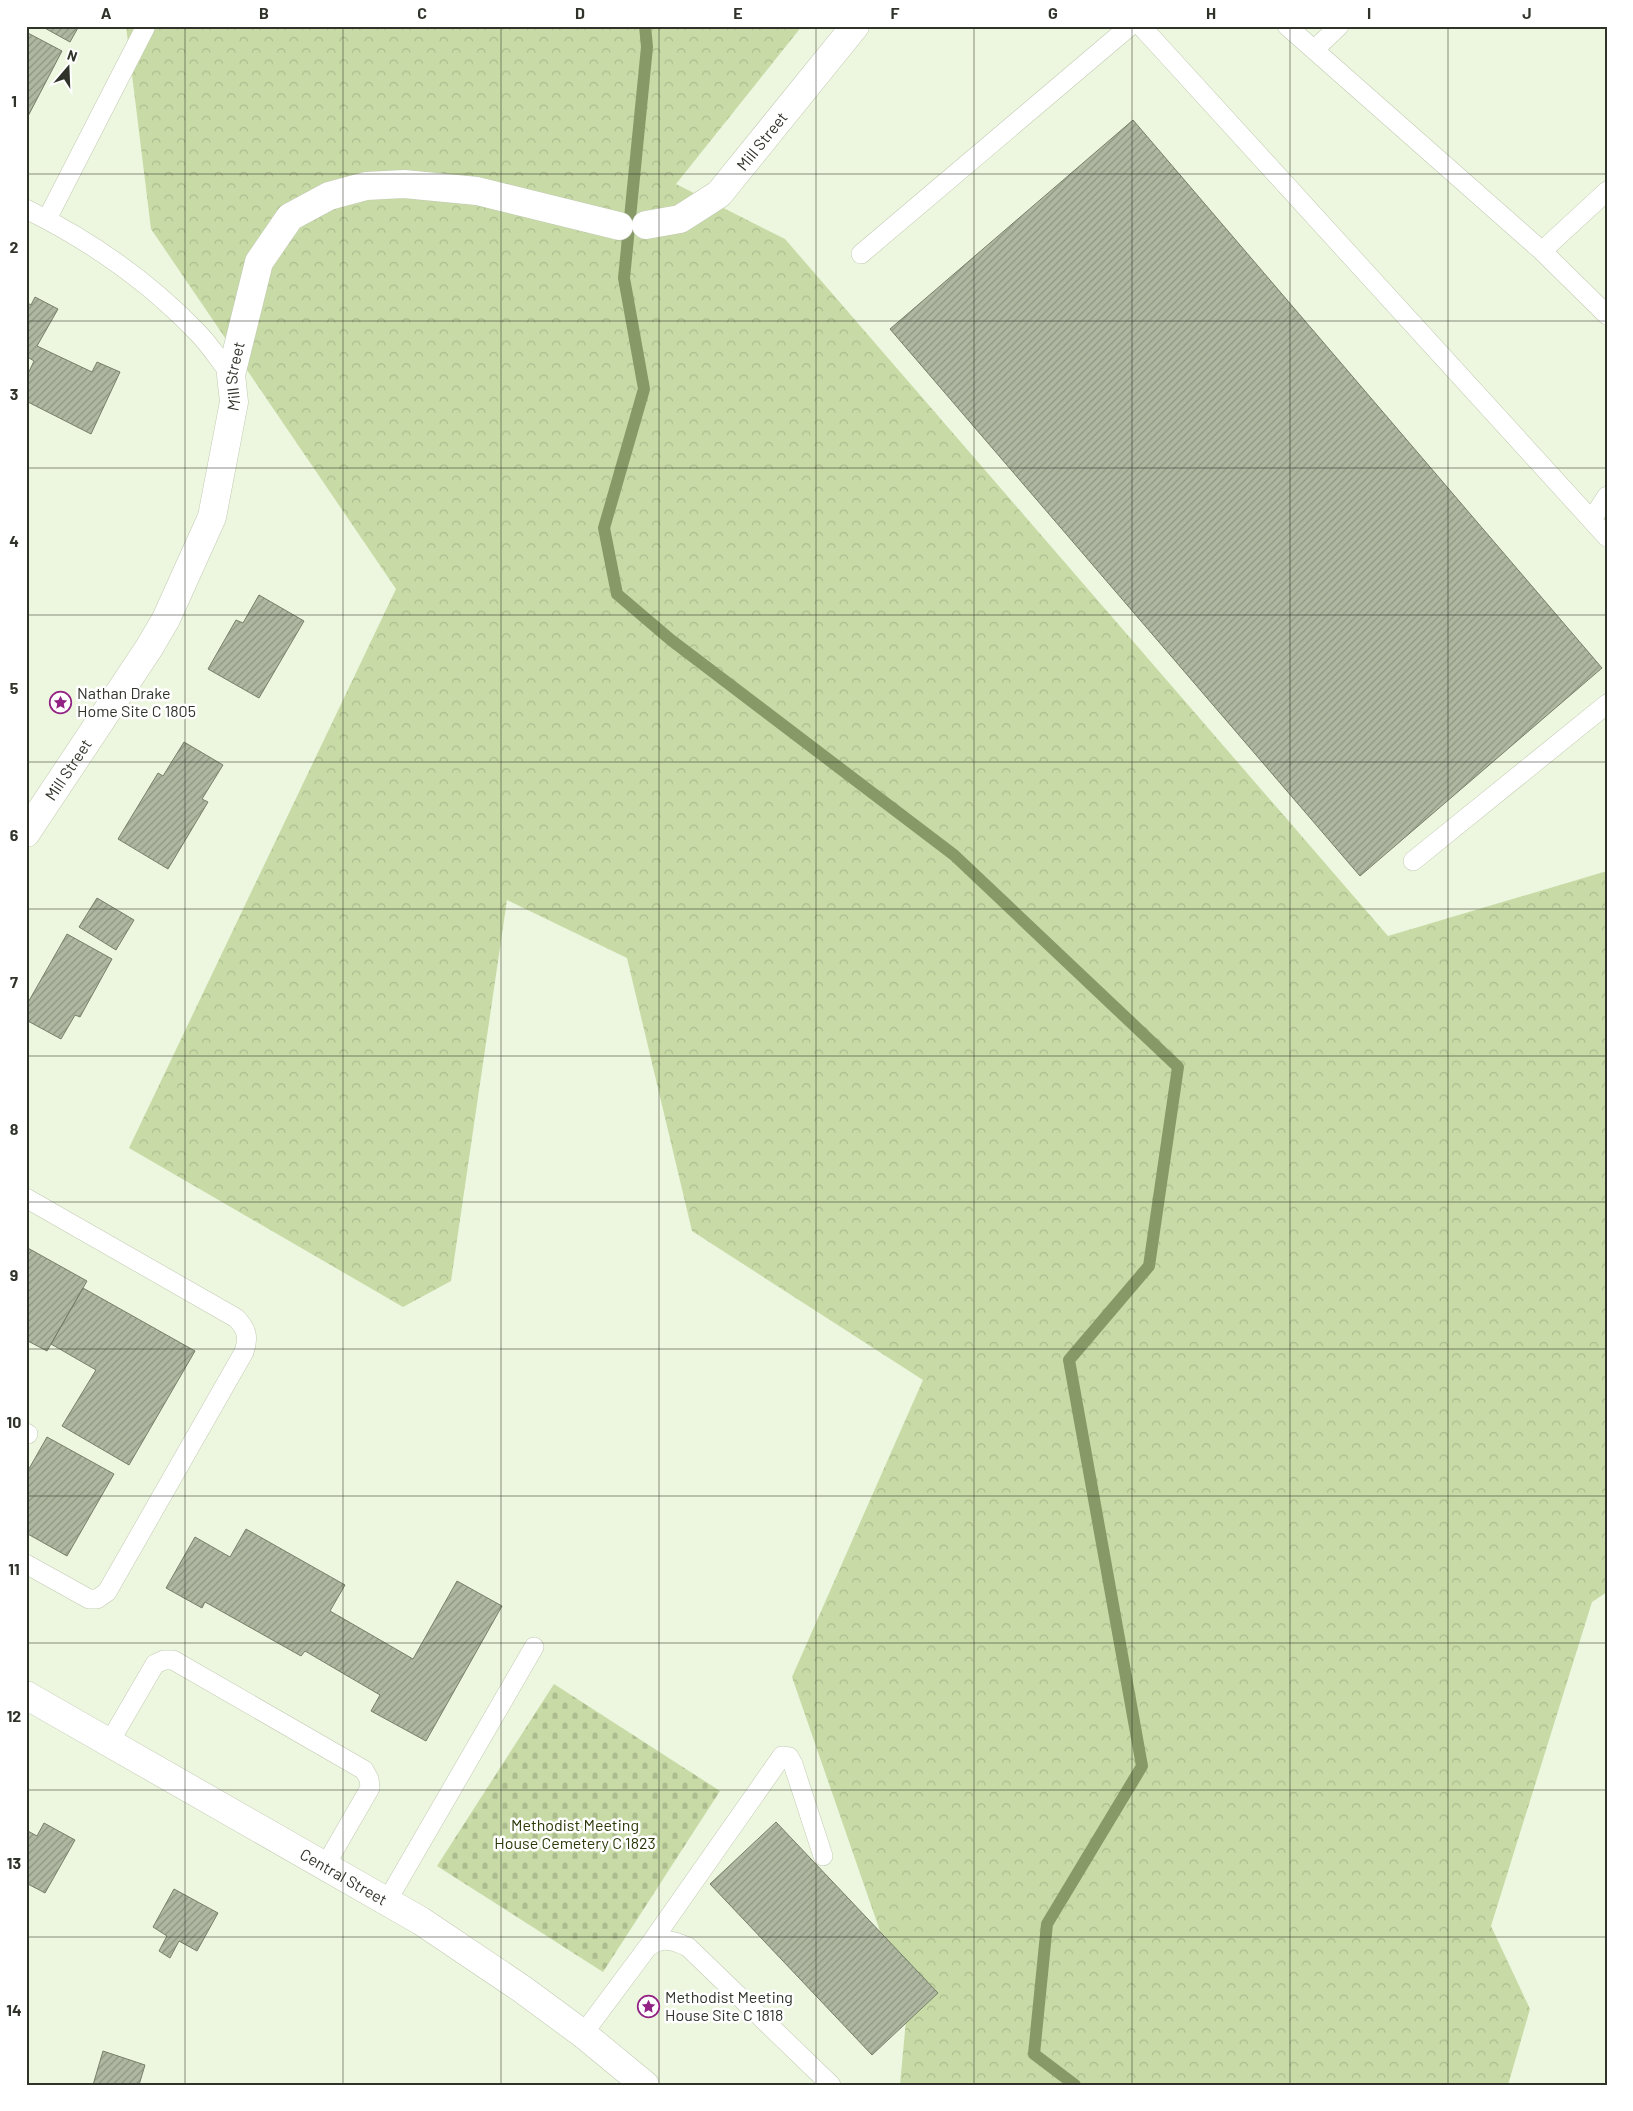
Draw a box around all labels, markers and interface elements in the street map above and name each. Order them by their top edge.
text: A [101,3,112,22]
text: B [259,3,269,22]
text: C [417,3,427,22]
text: D [575,3,585,22]
text: E [733,3,743,22]
text: F [891,3,900,22]
text: G [1048,3,1058,22]
text: H [1206,3,1216,22]
text: I [1367,3,1371,22]
text: J [1522,3,1532,22]
north arrow [42,42,92,92]
text: N [65,46,80,65]
text: 1 [11,91,17,110]
street label: Mill Street [732,108,791,174]
text: 2 [10,237,19,256]
street label: Mill Street [221,340,248,412]
text: 3 [10,384,18,403]
text: 4 [9,531,19,550]
text: 5 [10,678,19,697]
place label: Nathan Drake Home Site C 1805 [77,683,196,720]
place icon: Nathan Drake Home Site C 1805 [49,690,73,714]
street label: Mill Street [40,735,95,804]
text: 6 [10,825,19,844]
text: 7 [10,972,18,991]
text: 8 [10,1119,19,1138]
text: 9 [10,1265,18,1284]
text: 10 [7,1412,21,1431]
text: 11 [8,1559,20,1578]
text: 12 [7,1706,21,1725]
park label: Methodist Meeting House Cemetery C 1823 [494,1815,656,1852]
street label: Central Street [297,1844,391,1909]
text: 13 [7,1853,21,1872]
place label: Methodist Meeting House Site C 1818 [665,1987,793,2024]
place icon: Methodist Meeting House Site C 1818 [637,1994,661,2018]
text: 14 [6,2000,22,2019]

